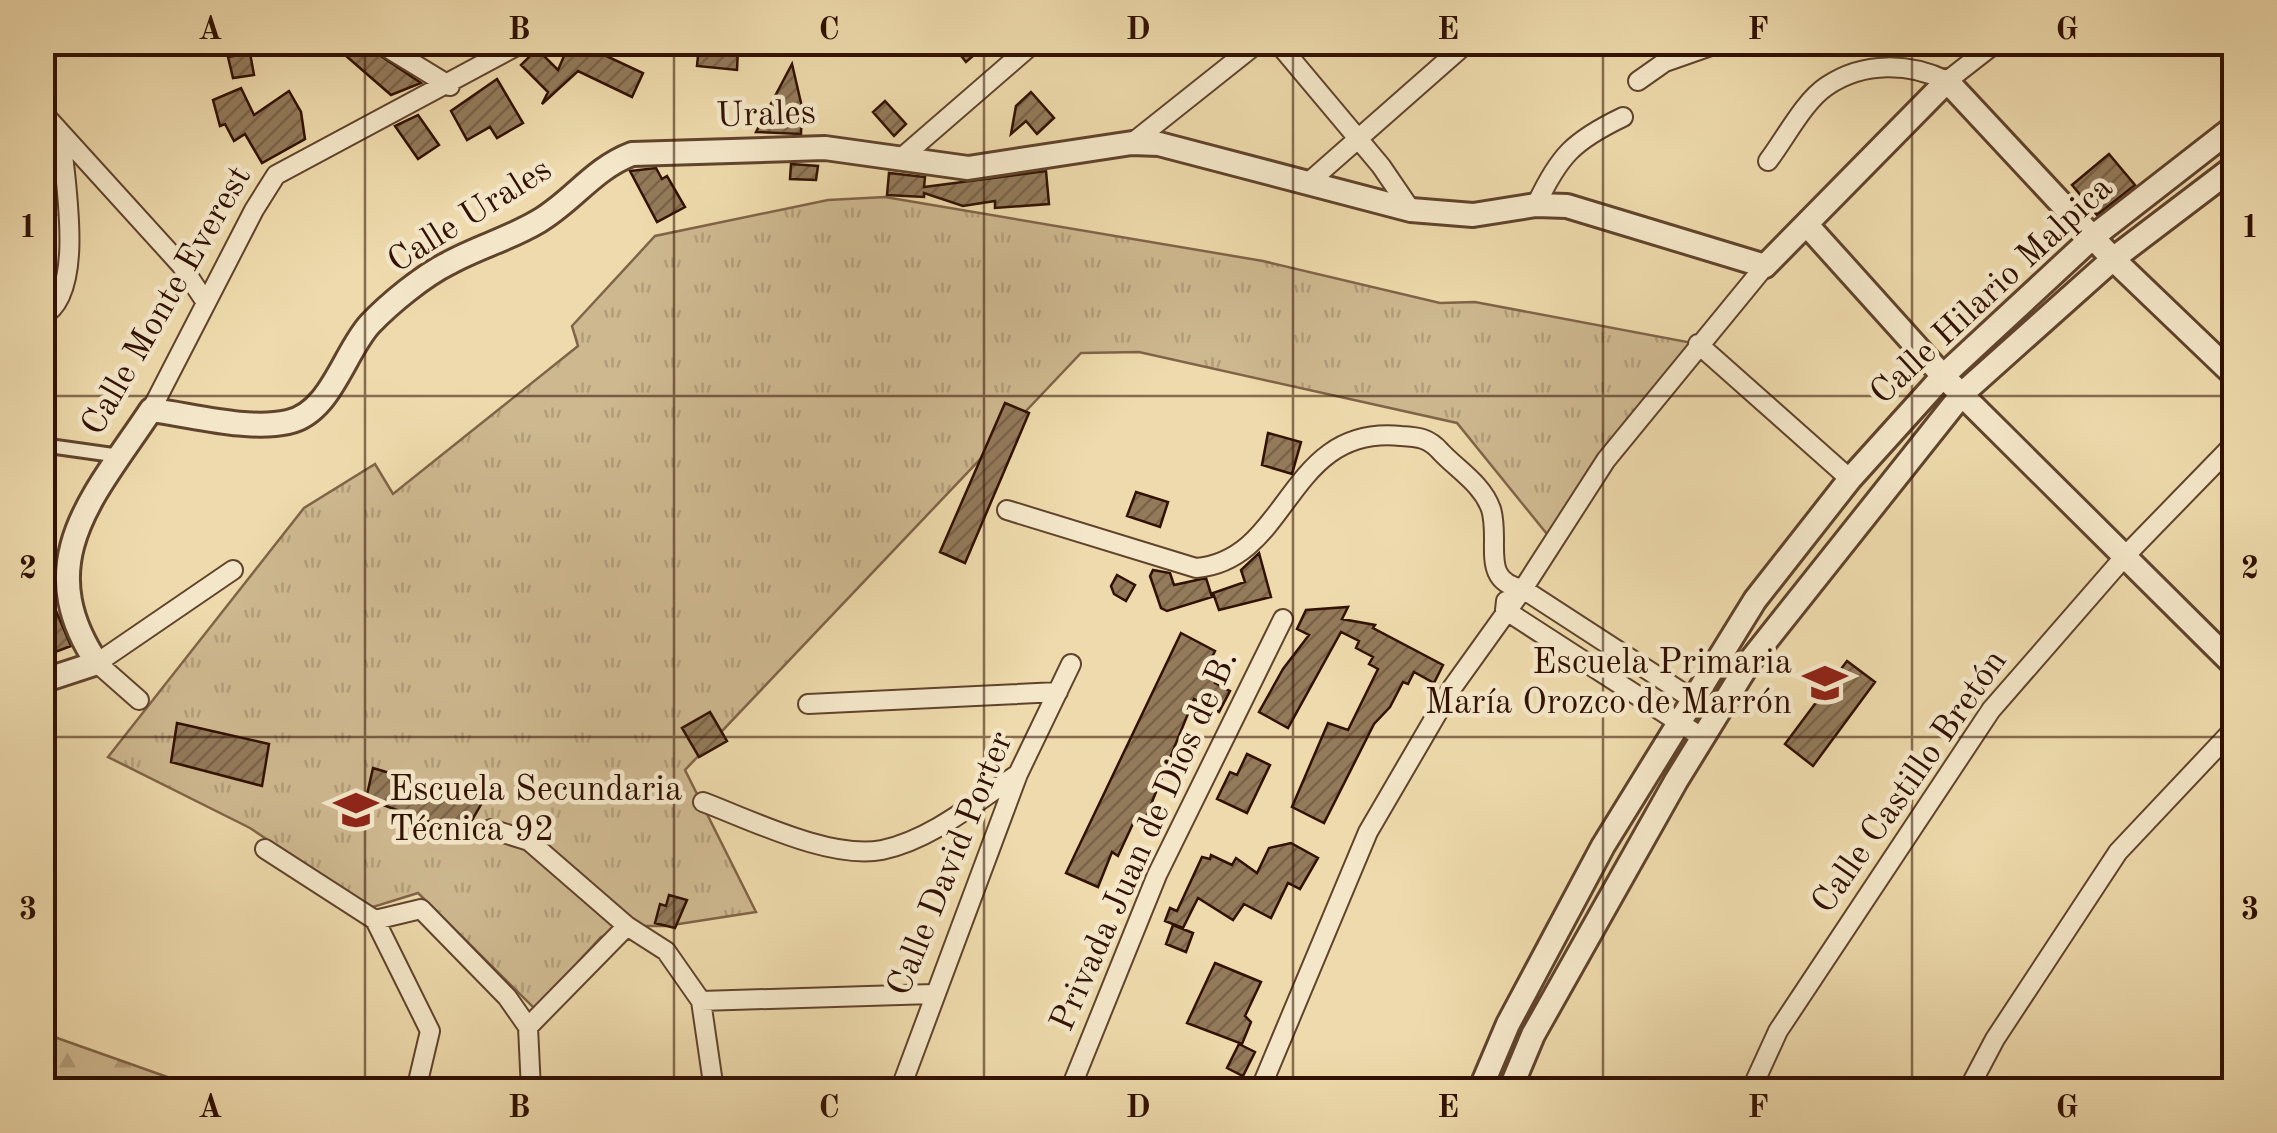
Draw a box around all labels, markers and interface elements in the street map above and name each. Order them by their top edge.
text: A [198,15,222,47]
text: B [508,15,530,47]
text: C [818,15,840,47]
text: D [1125,15,1151,47]
text: E [1437,15,1459,47]
text: F [1747,15,1769,47]
text: G [2055,15,2079,47]
street label: Urales [716,96,816,134]
street label: Calle Urales [382,152,558,280]
street label: Calle Monte Everest [76,160,258,442]
street label: Calle Hilario Malpica [1864,170,2120,412]
text: 1 [19,213,37,245]
text: 1 [2241,213,2259,245]
text: 2 [19,554,37,586]
text: 2 [2241,554,2259,586]
street label: Calle Castillo Bretón [1806,644,2014,920]
street label: Privada Juan de Dios de B. [1045,645,1245,1037]
place label: Escuela Primaria María Orozco de Marrón [1425,646,1792,721]
school or university icon: Escuela Primaria María Orozco de Marrón [1801,659,1849,707]
street label: Calle David Porter [882,727,1020,1001]
place label: Escuela Secundaria Técnica 92 [389,773,682,848]
school or university icon: Escuela Secundaria Técnica 92 [332,786,380,834]
text: 3 [19,895,37,927]
text: 3 [2241,895,2259,927]
text: A [198,1093,222,1125]
text: B [508,1093,530,1125]
text: C [818,1093,840,1125]
text: D [1125,1093,1151,1125]
text: E [1437,1093,1459,1125]
text: F [1747,1093,1769,1125]
text: G [2055,1093,2079,1125]

